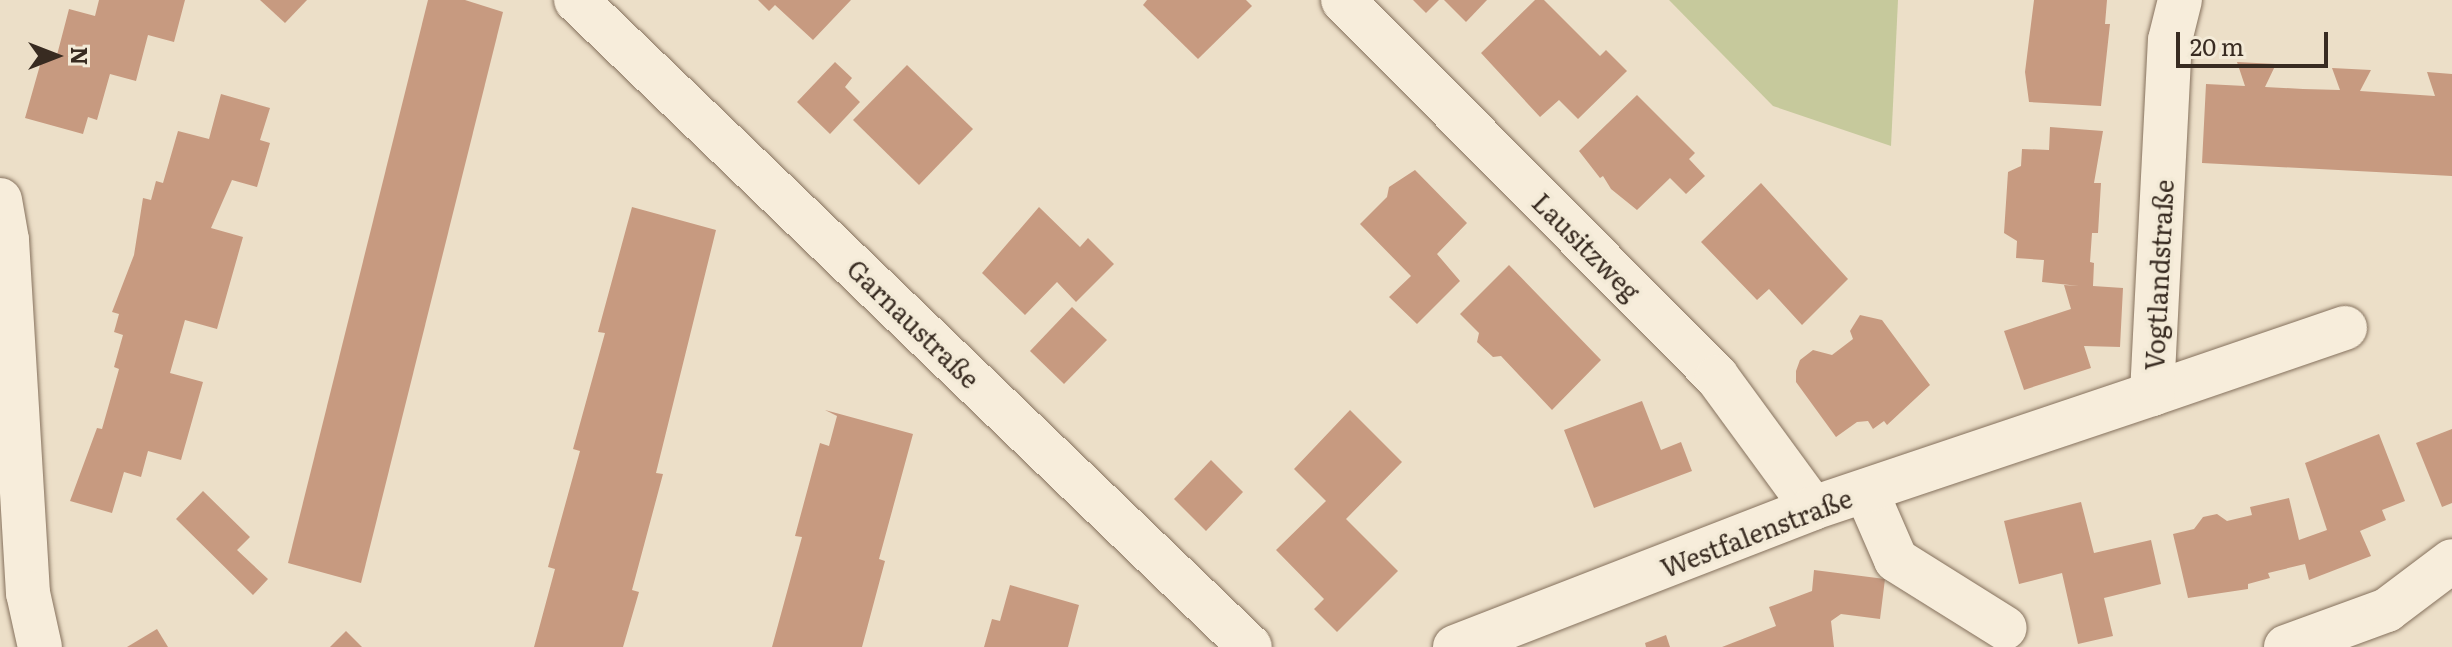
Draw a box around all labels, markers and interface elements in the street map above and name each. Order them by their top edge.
north arrow [16,16,96,96]
scale bar [2180,16,2332,66]
text: 20 m [2190,28,2244,63]
text: N [64,47,97,65]
street label: Vogtlandstraße [2137,179,2179,371]
street label: Lausitzweg [1527,186,1647,306]
street label: Garnaustraße [841,252,987,394]
street label: Westfalenstraße [1656,481,1856,583]

